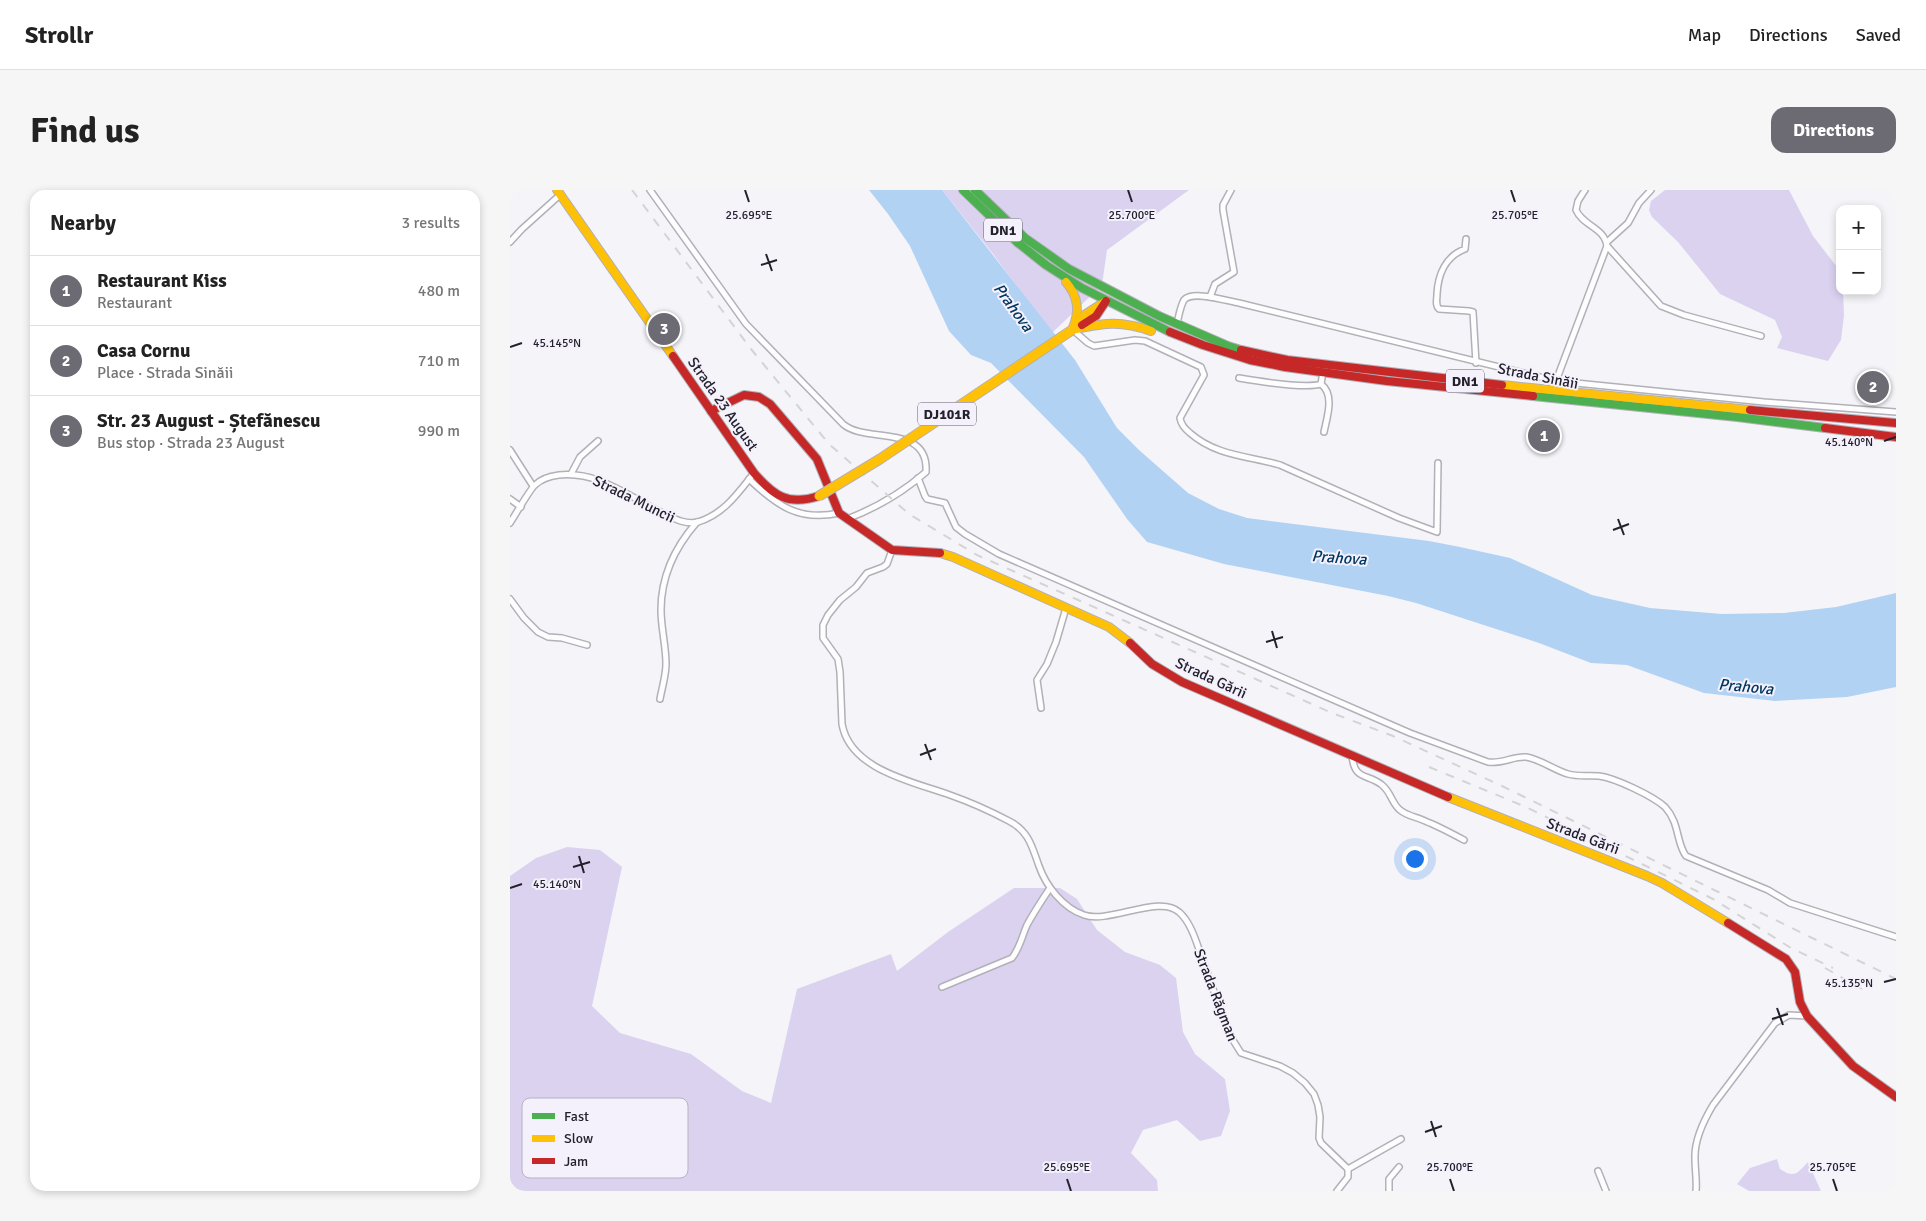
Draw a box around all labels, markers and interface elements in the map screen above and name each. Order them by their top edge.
text: Strollr [25,20,93,50]
text: Map [1688,24,1721,46]
text: Directions [1749,24,1828,46]
text: Saved [1856,24,1901,46]
button: Directions [1771,107,1896,153]
text: Find us [30,109,140,152]
map controls [1836,205,1881,295]
button: + [1836,205,1881,250]
text: 25.695°E [726,208,773,223]
text: 25.700°E [1109,208,1156,223]
text: 25.705°E [1492,208,1539,223]
text: Nearby [50,210,116,236]
text: 3 results [401,213,460,233]
road number: DN1 [984,218,1022,242]
button: − [1836,250,1881,295]
text: Restaurant Kiss [97,269,227,293]
water label: Prahova [989,279,1038,336]
text: 1 [62,281,70,301]
text: 480 m [418,281,460,301]
text: Restaurant [97,293,172,313]
pin: 3 [648,310,680,348]
text: 45.145°N [533,336,581,351]
text: Casa Cornu [97,339,190,363]
text: 2 [62,351,70,371]
text: 710 m [418,351,460,371]
street label: Strada 23 August [684,354,762,454]
street label: Strada Sinăii [1496,359,1580,393]
text: Place · Strada Sinăii [97,363,233,383]
pin: 2 [1857,368,1889,406]
road number: DN1 [1446,370,1484,392]
road number: DJ101R [918,402,976,425]
text: Str. 23 August - Ștefănescu [97,409,320,433]
pin: 1 [1528,417,1560,455]
text: 3 [62,421,70,441]
text: 990 m [418,421,460,441]
text: Bus stop · Strada 23 August [97,433,285,453]
text: 45.140°N [1825,435,1873,450]
street label: Strada Muncii [590,471,678,527]
water label: Prahova [1311,546,1368,570]
street label: Strada Gării [1173,654,1249,702]
water label: Prahova [1718,675,1775,699]
street label: Strada Gării [1544,814,1622,858]
your location [1402,846,1428,872]
text: 45.140°N [533,877,581,892]
street label: Strada Răgman [1190,946,1242,1044]
text: 45.135°N [1825,976,1873,991]
legend [522,1098,688,1178]
text: Fast [564,1108,589,1125]
text: Slow [564,1130,593,1147]
text: Jam [564,1153,588,1170]
text: 25.695°E [1044,1160,1091,1175]
text: 25.700°E [1427,1160,1474,1175]
text: 25.705°E [1810,1160,1857,1175]

